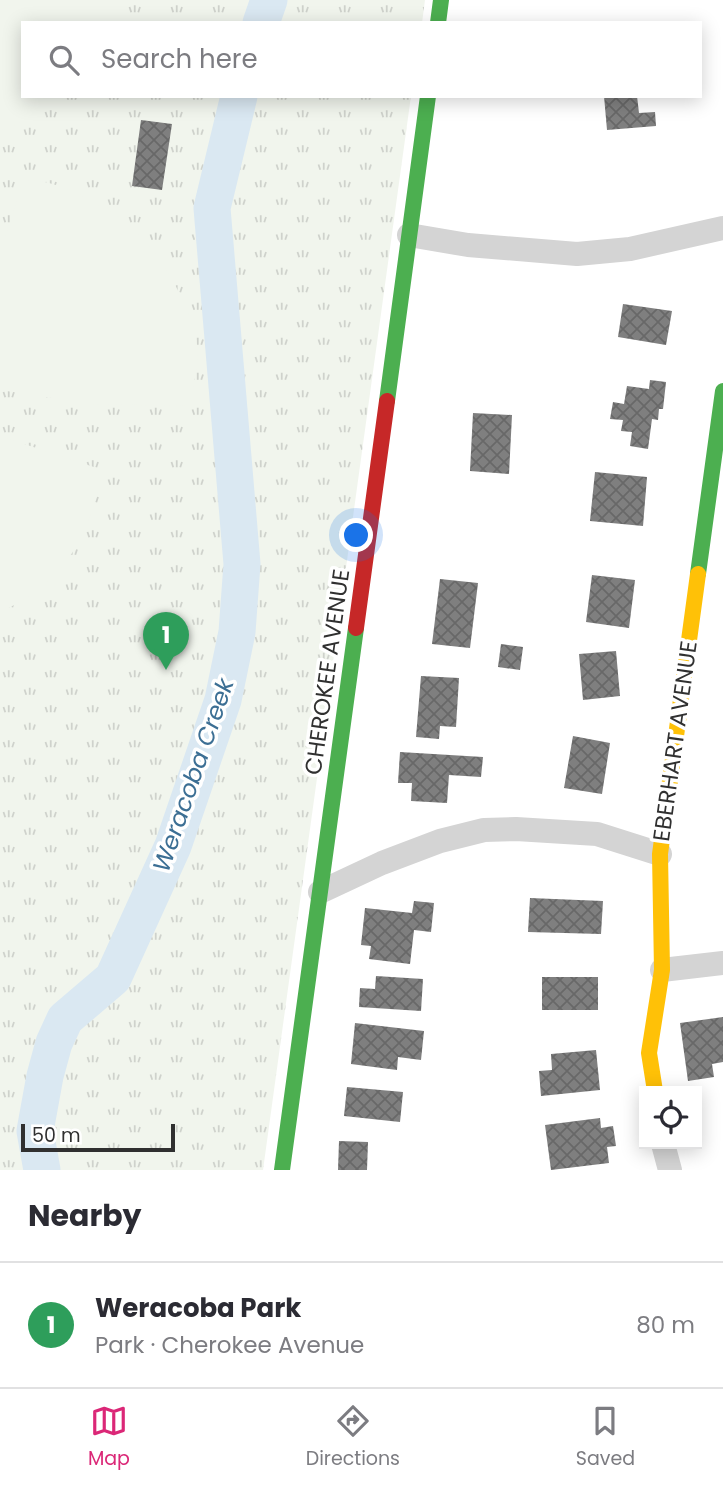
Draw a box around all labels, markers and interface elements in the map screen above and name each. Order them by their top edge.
search box [21,21,702,98]
icon: search [45,41,83,79]
text: Search here [101,41,258,77]
your location [339,518,373,552]
street label: CHEROKEE AVENUE [297,567,357,777]
pin: 1 [143,612,189,670]
street label: EBERHART AVENUE [645,639,705,843]
water label: Weracoba Creek [144,672,242,876]
map controls [639,1086,702,1149]
button: locate [639,1086,702,1149]
scale bar [21,1121,175,1153]
text: 50 m [32,1122,81,1149]
text: Nearby [28,1194,142,1237]
text: Weracoba Park [95,1290,301,1326]
text: 1 [47,1309,55,1341]
text: 80 m [636,1309,695,1341]
text: Park · Cherokee Avenue [95,1329,364,1361]
tab: Map [88,1402,130,1473]
tab: Directions [306,1402,400,1473]
tab: Saved [576,1402,635,1473]

